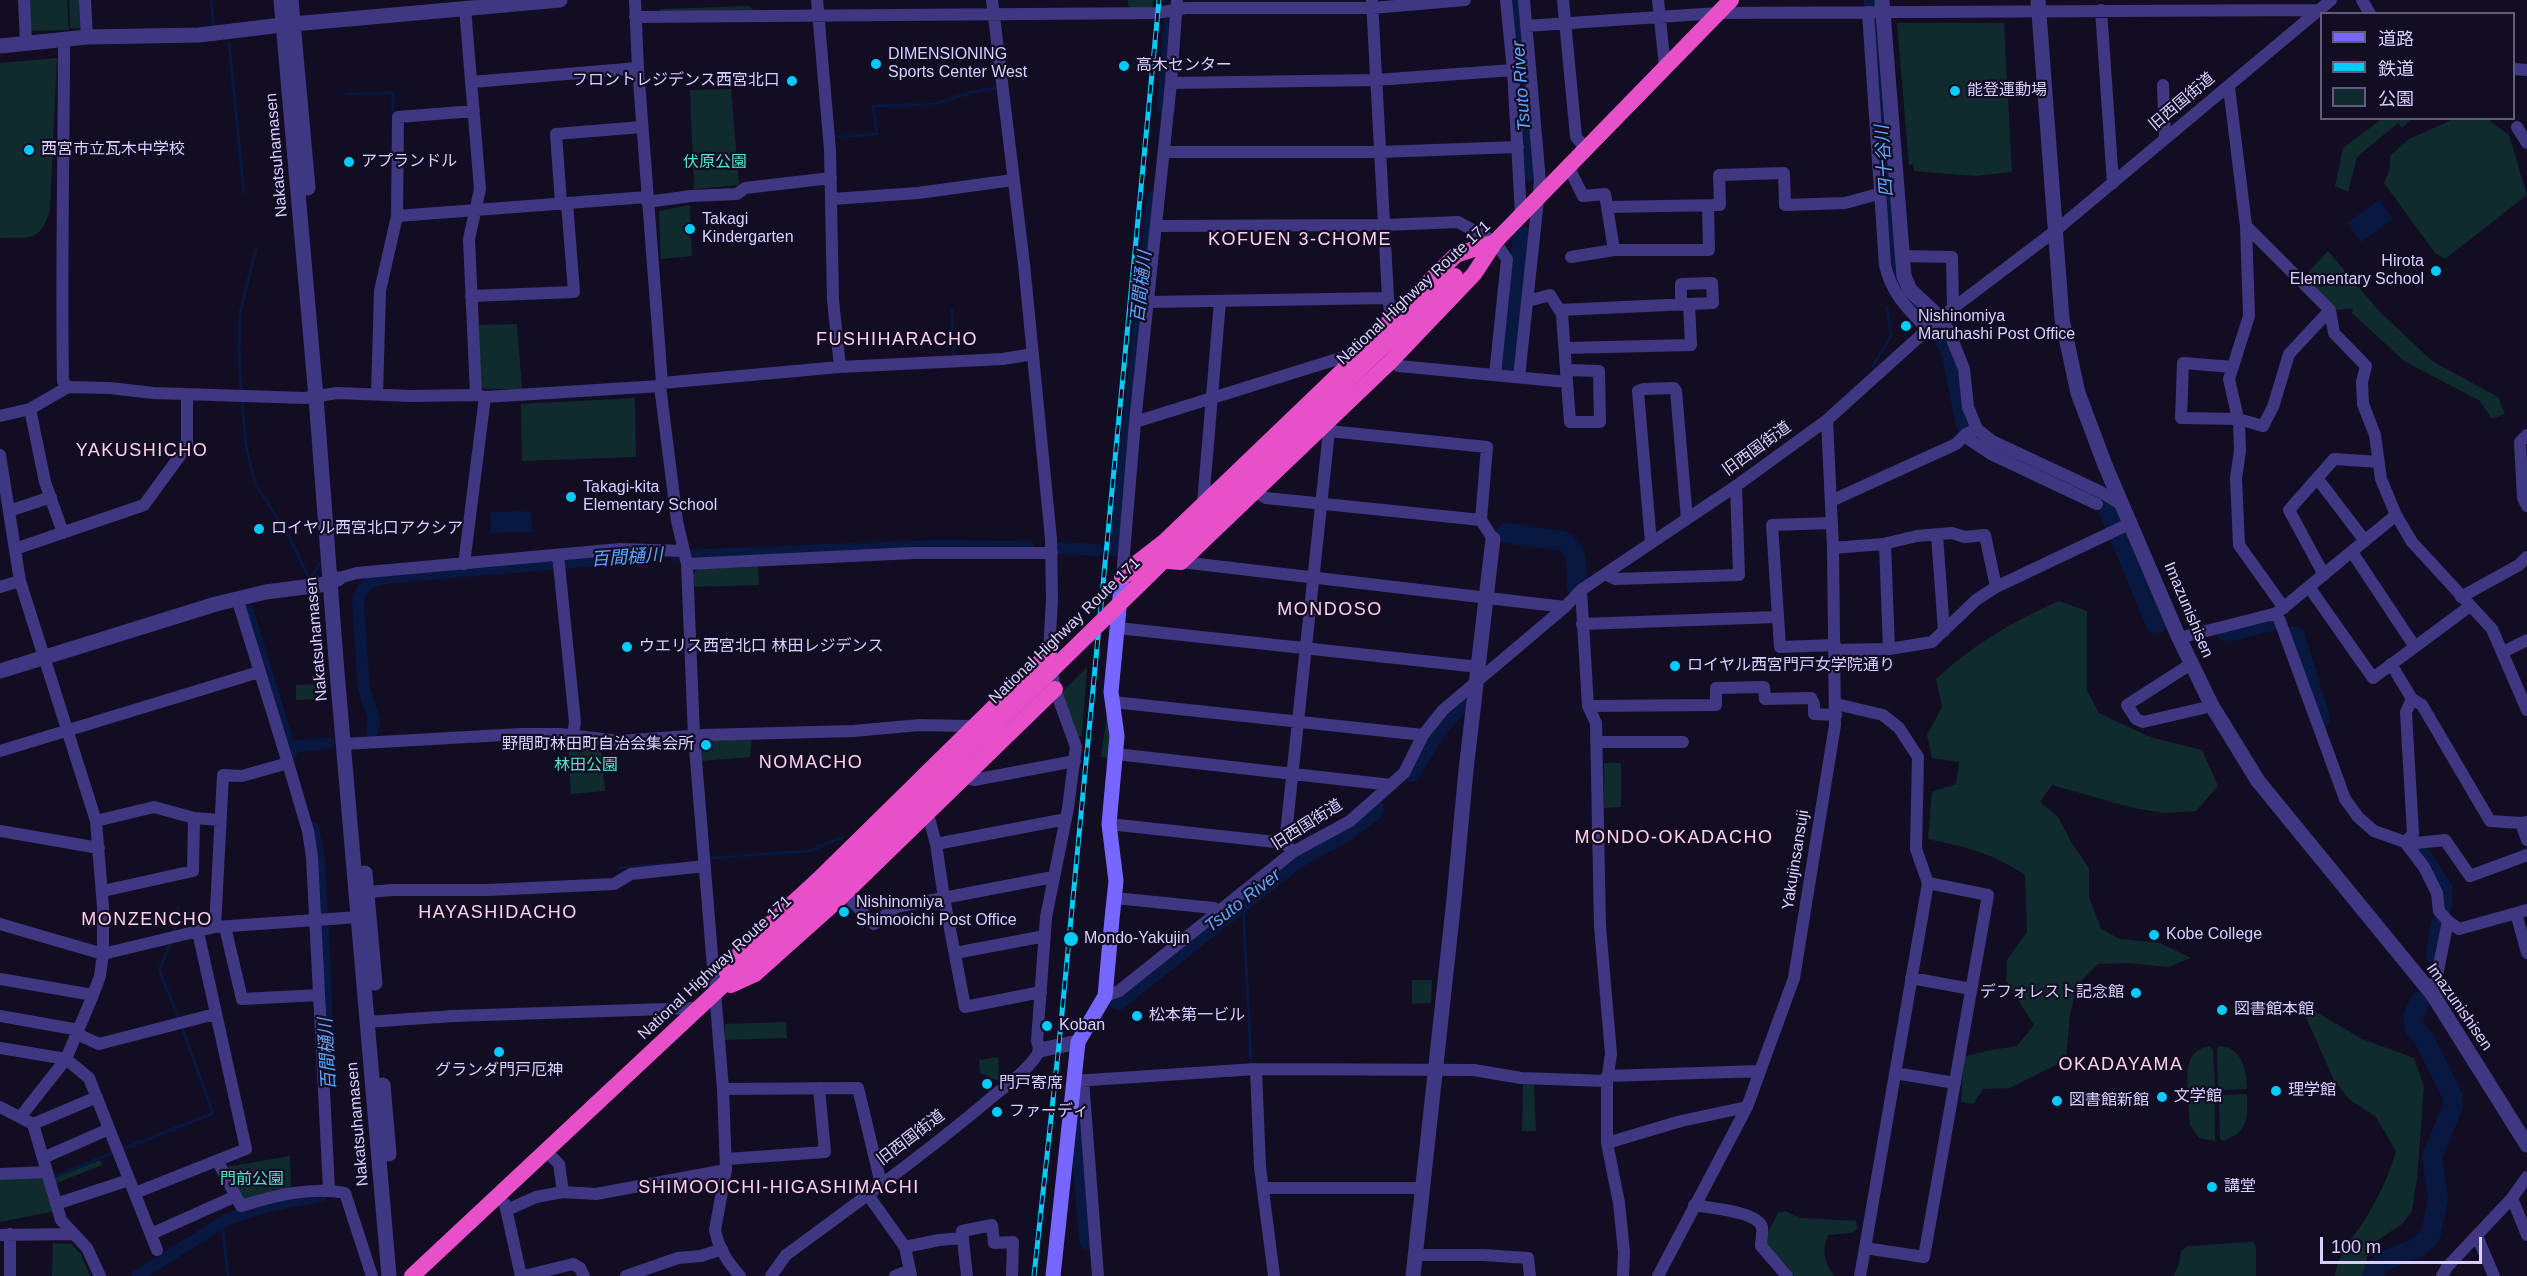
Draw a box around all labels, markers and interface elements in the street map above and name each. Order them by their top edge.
legend [2320,12,2515,120]
text: 道路 [2378,29,2414,49]
water label: Tsuto River [1508,40,1536,132]
place label: DIMENSIONING Sports Center West [888,45,1027,83]
place label: 高木センター [1136,56,1232,76]
marker: DIMENSIONING Sports Center West [869,57,883,71]
marker: 高木センター [1117,59,1131,73]
text: 鉄道 [2378,59,2414,79]
street label: 旧西国街道 [2145,69,2219,135]
place label: フロントレジデンス西宮北口 [572,71,780,91]
marker: フロントレジデンス西宮北口 [785,74,799,88]
place label: 能登運動場 [1967,81,2047,101]
marker: 能登運動場 [1948,84,1962,98]
text: 公園 [2378,89,2414,109]
street label: Nakatsuhamasen [262,92,292,218]
water label: 四十谷川 [1872,124,1898,198]
place label: 西宮市立瓦木中学校 [41,140,185,160]
marker: 西宮市立瓦木中学校 [22,143,36,157]
place label: アプランドル [361,152,457,172]
park label: 伏原公園 [683,153,747,173]
marker: アプランドル [342,155,356,169]
place label: Takagi Kindergarten [702,210,794,248]
street label: National Highway Route 171 [1333,217,1495,369]
marker: Takagi Kindergarten [683,222,697,236]
district label: KOFUEN 3-CHOME [1208,229,1392,251]
water label: 百間樋川 [1127,250,1157,324]
place label: Hirota Elementary School [2290,252,2424,290]
marker: Hirota Elementary School [2429,264,2443,278]
place label: Nishinomiya Maruhashi Post Office [1918,307,2075,345]
marker: Nishinomiya Maruhashi Post Office [1899,319,1913,333]
district label: FUSHIHARACHO [816,329,978,351]
street label: 旧西国街道 [1719,418,1795,480]
district label: YAKUSHICHO [76,440,208,462]
place label: Takagi-kita Elementary School [583,478,717,516]
marker: Takagi-kita Elementary School [564,490,578,504]
place label: ロイヤル西宮北口アクシア [271,519,463,539]
marker: ロイヤル西宮北口アクシア [252,522,266,536]
water label: 百間樋川 [590,545,664,571]
street label: National Highway Route 171 [985,554,1145,708]
street label: Imazunishisen [2159,559,2217,661]
street label: Nakatsuhamasen [302,576,332,702]
district label: MONDOSO [1277,599,1383,621]
place label: ウエリス西宮北口 林田レジデンス [639,637,883,657]
marker: ウエリス西宮北口 林田レジデンス [620,640,634,654]
place label: ロイヤル西宮門戸女学院通り [1687,656,1895,676]
marker: ロイヤル西宮門戸女学院通り [1668,659,1682,673]
place label: 野間町林田町自治会集会所 [502,735,694,755]
marker: 野間町林田町自治会集会所 [699,738,713,752]
district label: NOMACHO [759,752,863,774]
park label: 林田公園 [554,756,618,776]
street label: 旧西国街道 [1268,796,1346,854]
street label: Yakujinsansuji [1779,809,1813,911]
district label: MONDO-OKADACHO [1574,827,1774,849]
water label: Tsuto River [1201,865,1285,937]
street label: National Highway Route 171 [634,892,796,1044]
place label: Nishinomiya Shimooichi Post Office [856,893,1017,931]
district label: HAYASHIDACHO [418,902,578,924]
marker: Nishinomiya Shimooichi Post Office [837,905,851,919]
district label: MONZENCHO [81,909,213,931]
place label: Kobe College [2166,925,2262,945]
marker: Kobe College [2147,928,2161,942]
place label: Mondo-Yakujin [1084,929,1190,949]
marker: Mondo-Yakujin [1062,930,1080,948]
street label: Imazunishisen [2422,960,2496,1054]
place label: デフォレスト記念館 [1980,983,2124,1003]
marker: デフォレスト記念館 [2129,986,2143,1000]
place label: 図書館本館 [2234,1000,2314,1020]
marker: 図書館本館 [2215,1003,2229,1017]
place label: 松本第一ビル [1149,1006,1245,1026]
marker: 松本第一ビル [1130,1009,1144,1023]
place label: Koban [1059,1016,1105,1036]
water label: 百間樋川 [315,1017,341,1091]
marker: Koban [1040,1019,1054,1033]
marker: グランダ門戸厄神 [492,1045,506,1059]
district label: OKADAYAMA [2059,1054,2183,1076]
street label: Nakatsuhamasen [343,1061,373,1187]
place label: グランダ門戸厄神 [435,1061,563,1081]
place label: 門戸寄席 [999,1074,1063,1094]
marker: 門戸寄席 [980,1077,994,1091]
place label: 理学館 [2288,1081,2336,1101]
marker: 理学館 [2269,1084,2283,1098]
place label: 文学館 [2174,1087,2222,1107]
marker: 文学館 [2155,1090,2169,1104]
place label: 図書館新館 [2069,1091,2149,1111]
marker: 図書館新館 [2050,1094,2064,1108]
place label: ファーディ [1009,1102,1089,1122]
marker: ファーディ [990,1105,1004,1119]
street label: 旧西国街道 [873,1106,949,1170]
park label: 門前公園 [220,1170,284,1190]
district label: SHIMOOICHI-HIGASHIMACHI [638,1177,920,1199]
place label: 講堂 [2224,1177,2256,1197]
marker: 講堂 [2205,1180,2219,1194]
scale bar [2323,1225,2485,1263]
text: 100 m [2331,1237,2381,1257]

